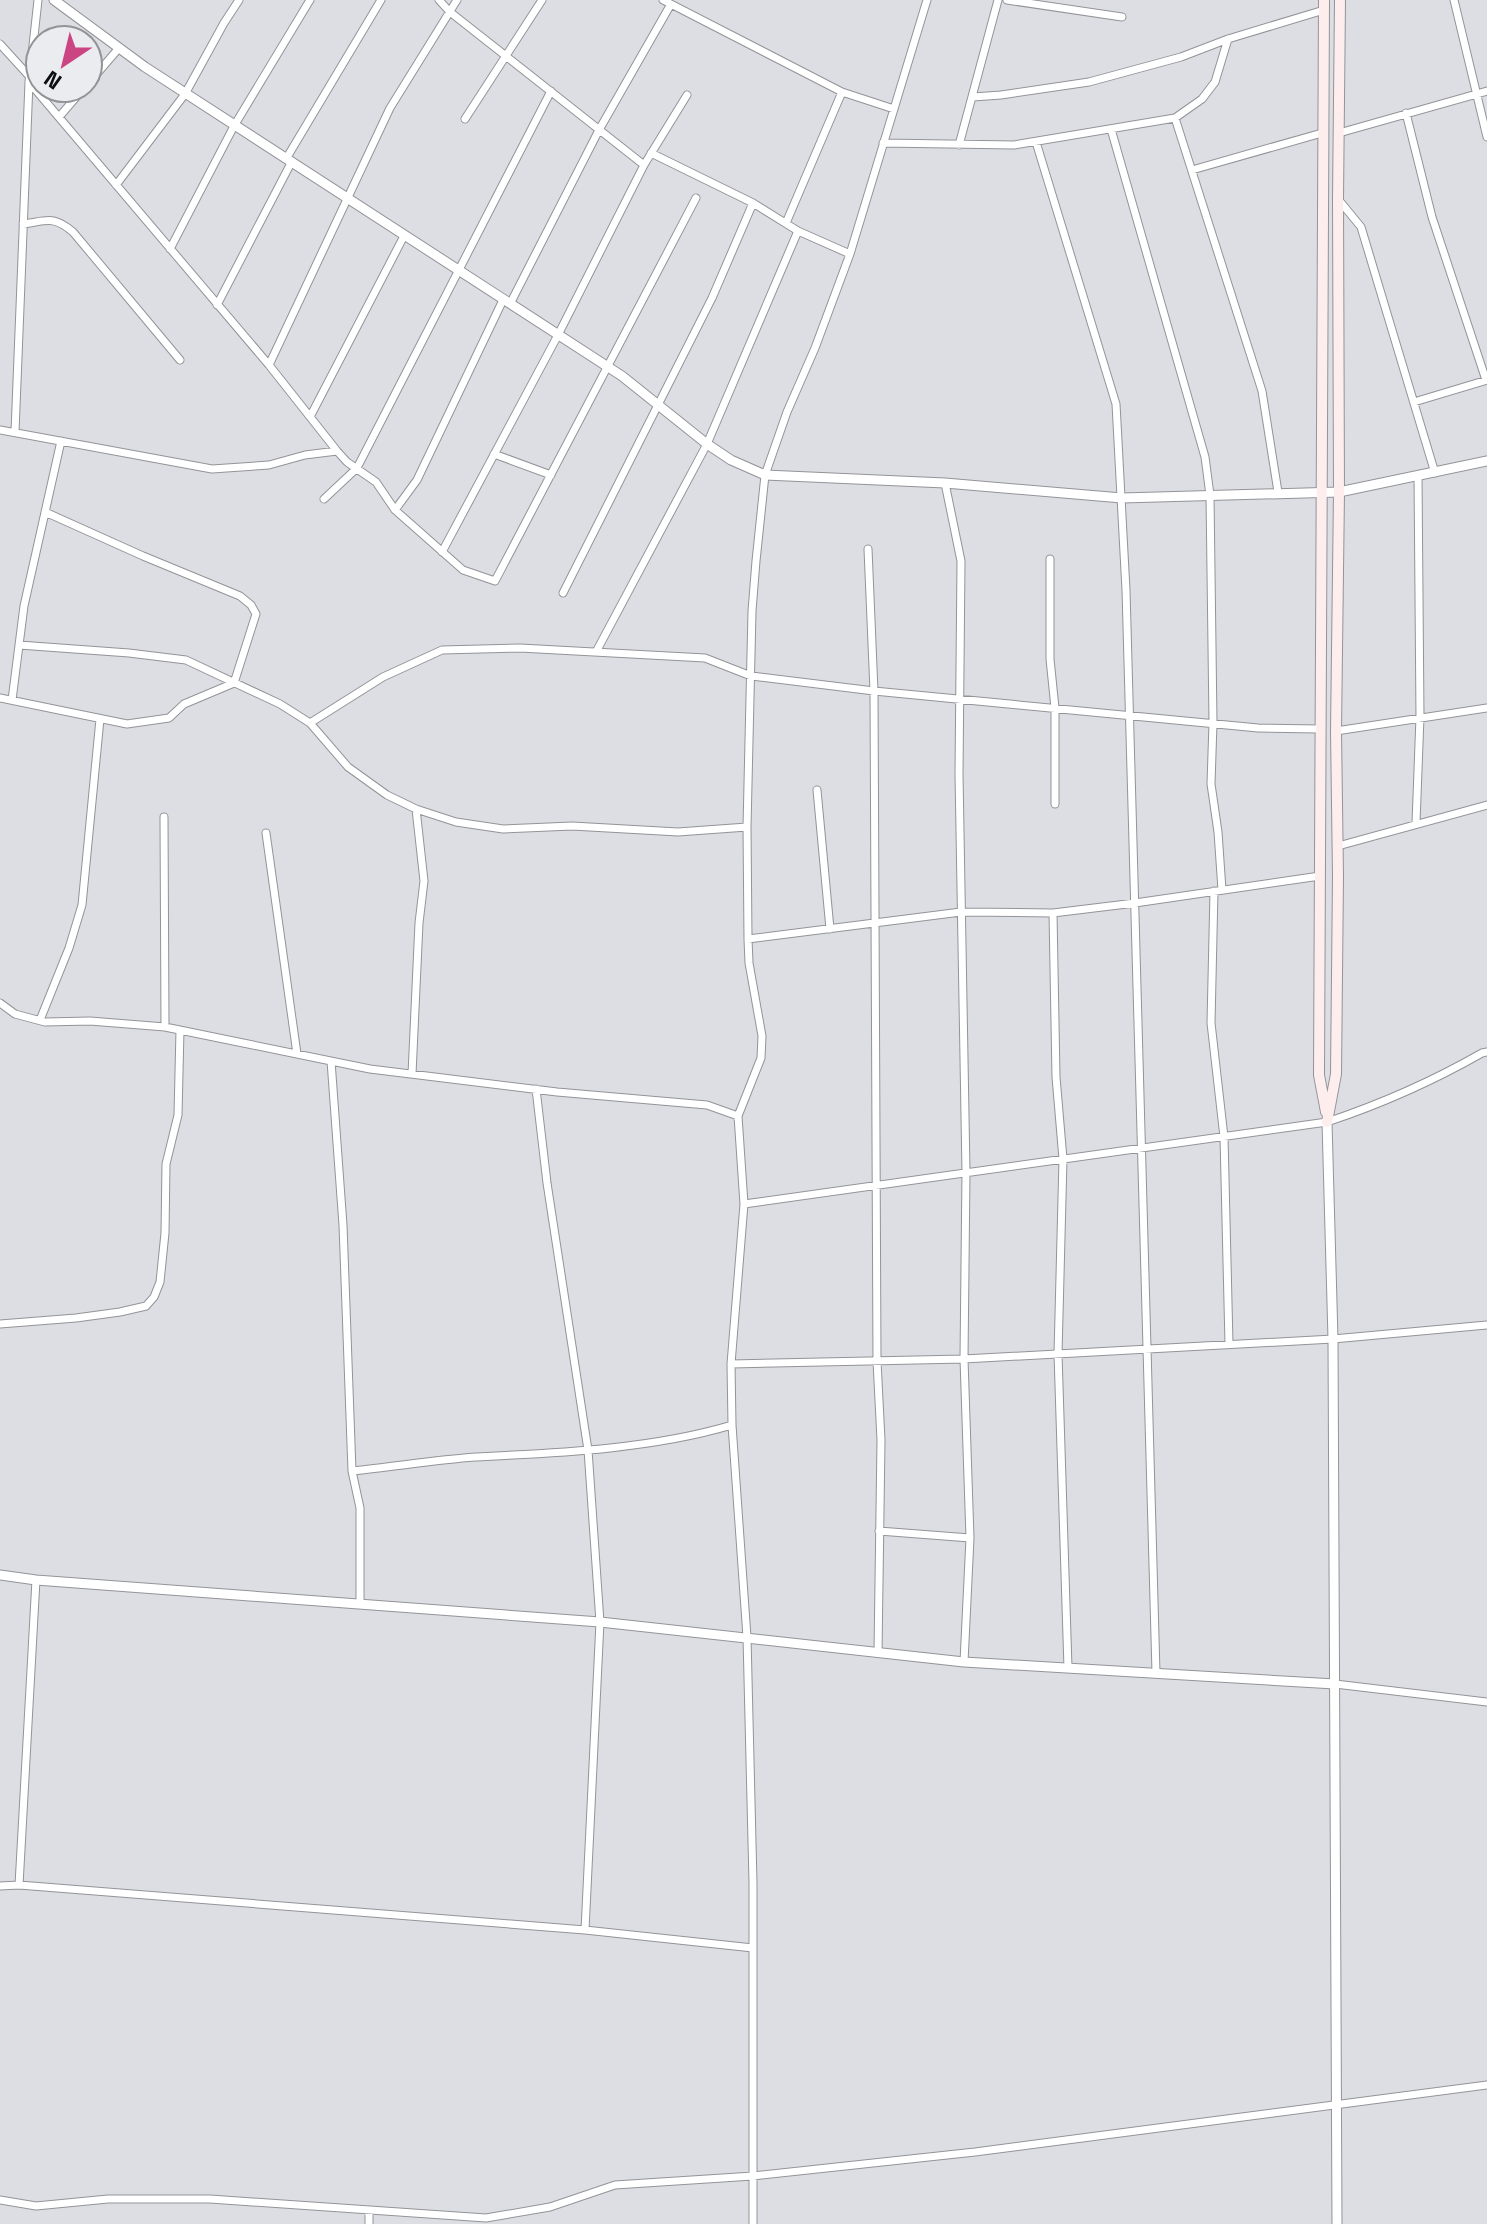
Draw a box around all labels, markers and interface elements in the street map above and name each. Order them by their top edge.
north arrow [24,24,104,104]
text: N [38,65,67,96]

